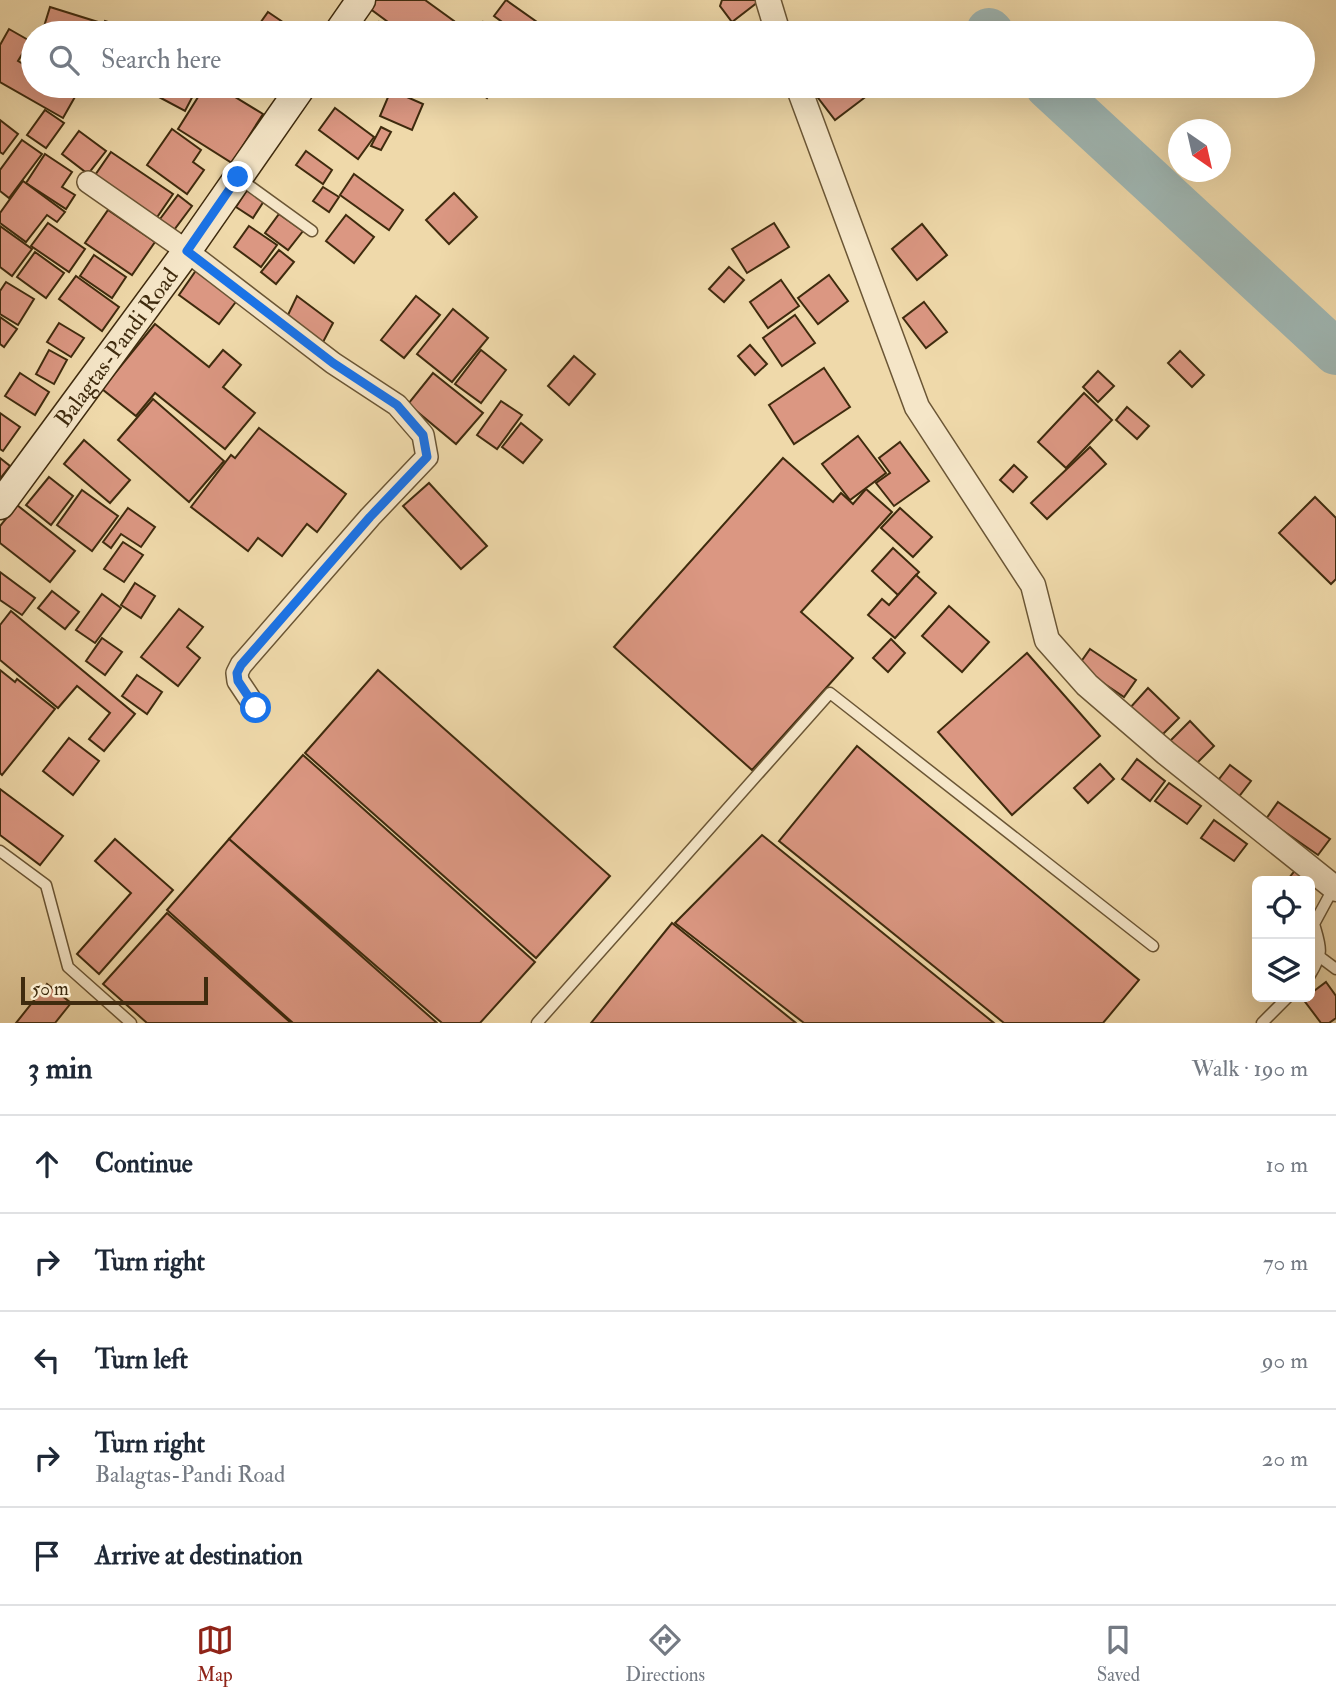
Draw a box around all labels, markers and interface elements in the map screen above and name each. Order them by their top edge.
search box [21,21,1315,98]
icon: search [45,41,83,79]
text: Search here [101,44,221,76]
north arrow [1168,119,1231,182]
route end [222,161,253,192]
street label: Balagtas-Pandi Road [48,262,184,432]
route start [240,692,271,723]
map controls [1252,876,1315,1002]
button: locate [1252,876,1315,939]
button: layers [1252,939,1315,1002]
scale bar [21,974,208,1006]
text: 50 m [32,977,69,1001]
text: 3 min [28,1050,93,1087]
text: Walk · 190 m [1192,1054,1308,1083]
icon: ahead [28,1145,66,1183]
text: Continue [95,1148,193,1180]
text: 10 m [1265,1150,1308,1179]
icon: right [28,1243,66,1281]
text: Turn right [95,1246,205,1278]
text: 70 m [1263,1248,1308,1277]
icon: left [28,1341,66,1379]
text: Turn left [95,1344,188,1376]
text: 90 m [1262,1346,1308,1375]
text: Turn right [95,1428,205,1460]
icon: right [28,1439,66,1477]
text: 20 m [1262,1444,1308,1473]
text: Balagtas-Pandi Road [95,1460,285,1489]
icon: arrive [28,1537,66,1575]
text: Arrive at destination [95,1540,303,1572]
tab: Map [196,1621,234,1687]
tab: Directions [625,1621,705,1687]
tab: Saved [1097,1621,1140,1687]

